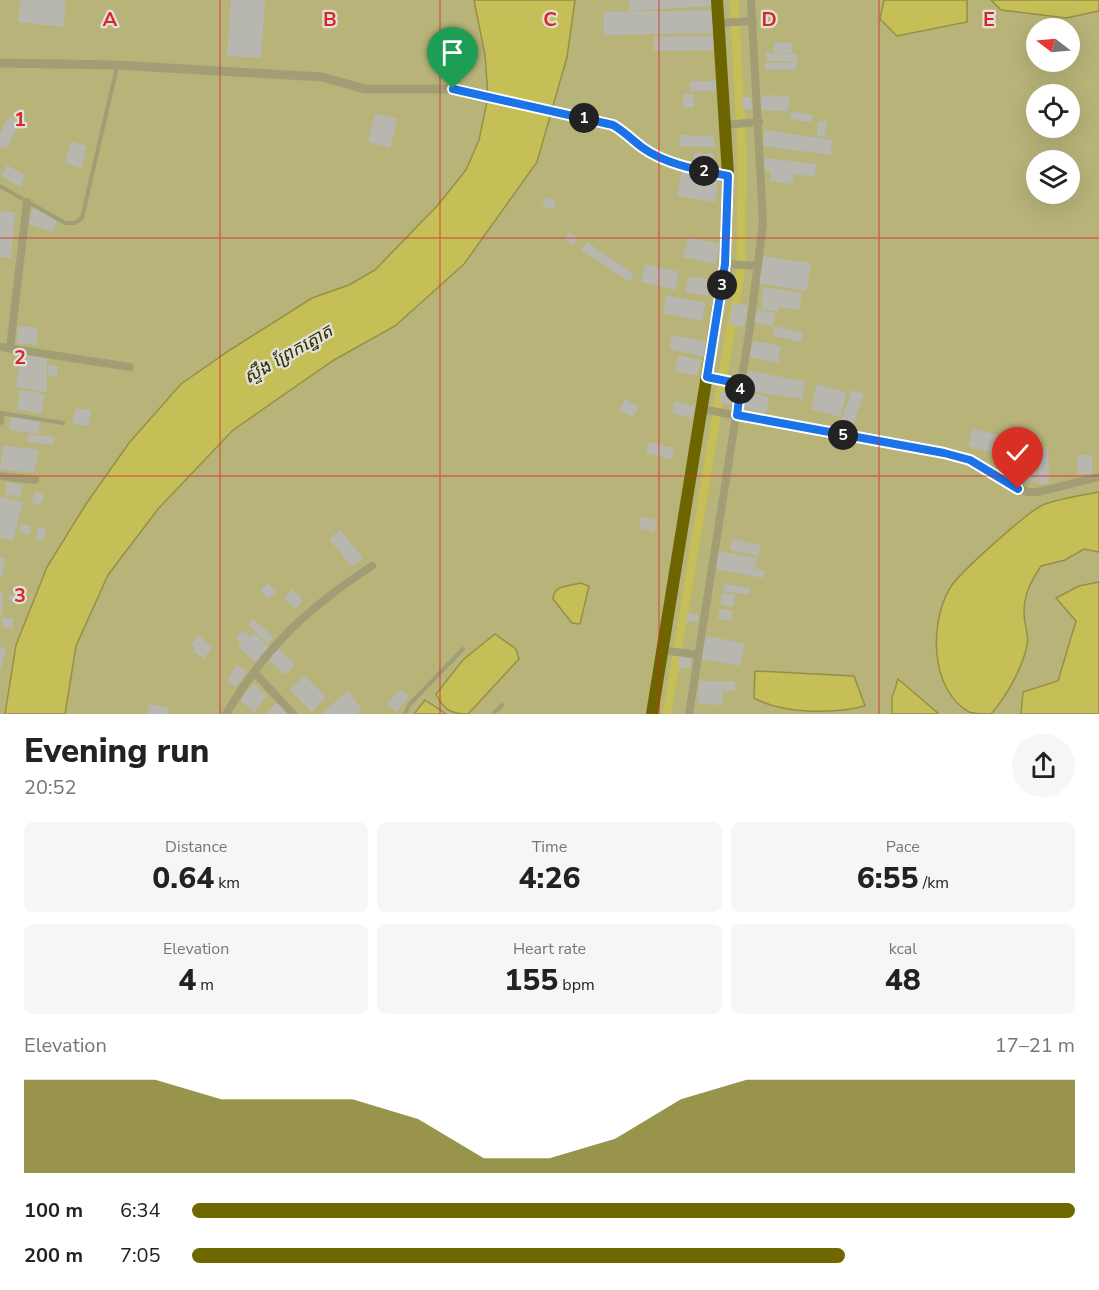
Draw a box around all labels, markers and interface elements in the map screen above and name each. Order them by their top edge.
text: A [103,6,118,33]
text: B [323,6,337,33]
text: C [543,6,557,33]
text: D [761,6,777,33]
text: E [983,6,995,33]
north arrow [1026,18,1080,72]
map controls [1026,18,1080,204]
pin [427,27,478,89]
icon: arrive [436,36,469,69]
button: locate [1026,84,1080,138]
pin: 1 [569,103,599,133]
text: 1 [14,106,26,133]
text: 1 [579,107,589,129]
button: layers [1026,150,1080,204]
pin: 2 [689,156,719,186]
text: 2 [699,160,709,182]
pin: 3 [707,270,737,300]
text: 3 [717,274,727,296]
water label: ស្ទឹង ព្រែកត្នោត [239,318,338,389]
text: 2 [14,344,26,371]
pin: 4 [725,374,755,404]
text: 4 [735,378,745,400]
pin: 5 [828,420,858,450]
text: 5 [838,424,848,446]
pin [992,427,1043,489]
icon: check [1001,436,1034,469]
text: 3 [14,582,26,609]
text: Evening run [24,729,209,774]
button: share [1012,734,1075,797]
text: 20:52 [24,774,77,801]
text: Distance [165,836,227,858]
text: Time [532,836,567,858]
text: Pace [886,836,920,858]
text: 0.64 [152,858,214,899]
text: 4:26 [519,858,580,899]
text: 6:55 [857,858,919,899]
text: km [214,872,240,894]
text: /km [919,872,949,894]
text: Elevation [163,938,229,960]
text: Heart rate [513,938,586,960]
text: kcal [889,938,917,960]
text: 4 [178,960,196,1001]
text: 155 [504,960,558,1001]
text: 48 [885,960,921,1001]
text: m [196,974,214,996]
text: bpm [558,974,595,996]
text: Elevation [24,1032,107,1059]
text: 17–21 m [995,1032,1075,1059]
text: 100 m [24,1197,83,1224]
text: 6:34 [120,1197,161,1224]
text: 200 m [24,1242,83,1269]
text: 7:05 [120,1242,161,1269]

